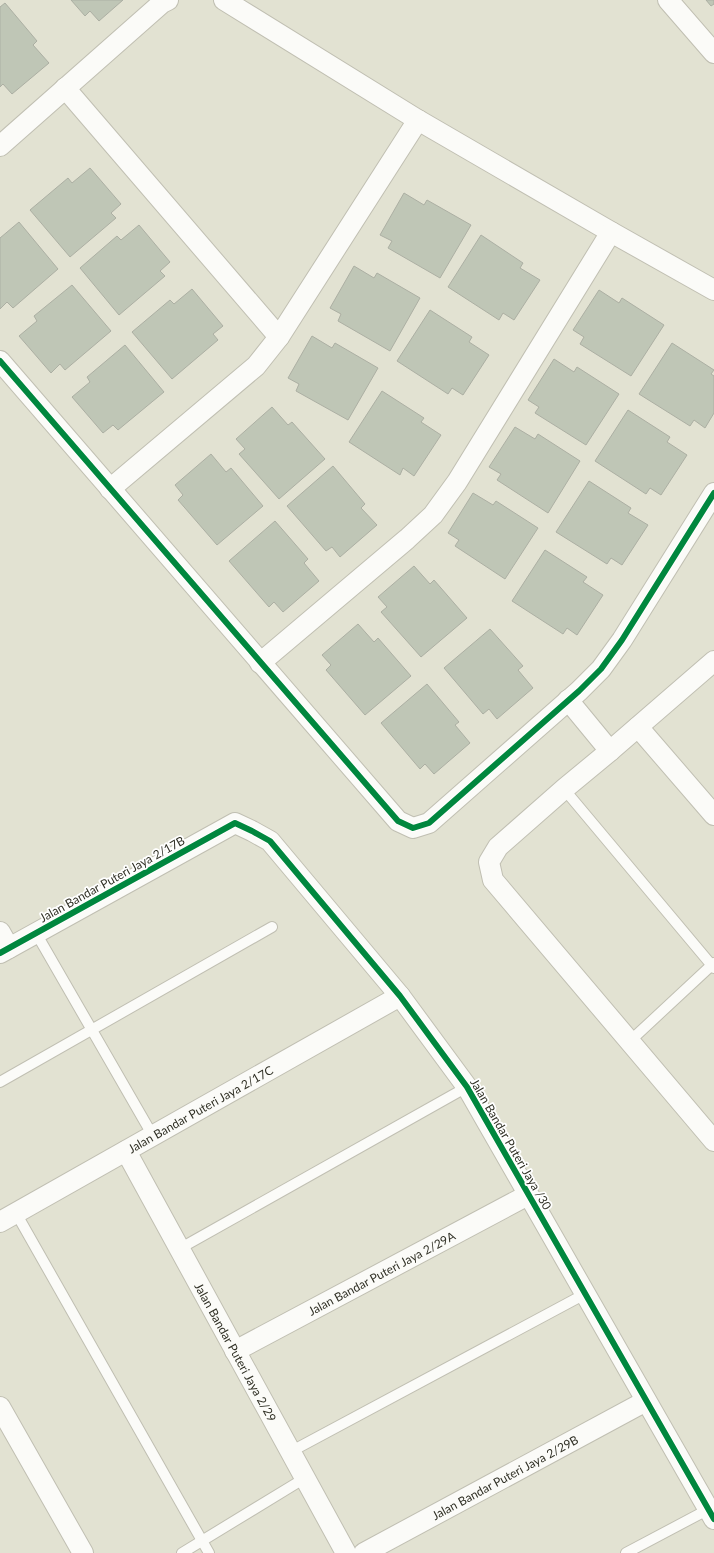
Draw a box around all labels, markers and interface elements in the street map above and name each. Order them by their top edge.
street label: Jalan Bandar Puteri Jaya 2/17B [37,833,187,925]
street label: Jalan Bandar Puteri Jaya 2/17C [125,1062,275,1156]
street label: Jalan Bandar Puteri Jaya /30 [467,1076,555,1212]
street label: Jalan Bandar Puteri Jaya 2/29A [305,1227,458,1318]
street label: Jalan Bandar Puteri Jaya 2/29 [192,1280,280,1424]
street label: Jalan Bandar Puteri Jaya 2/29B [429,1431,581,1523]

